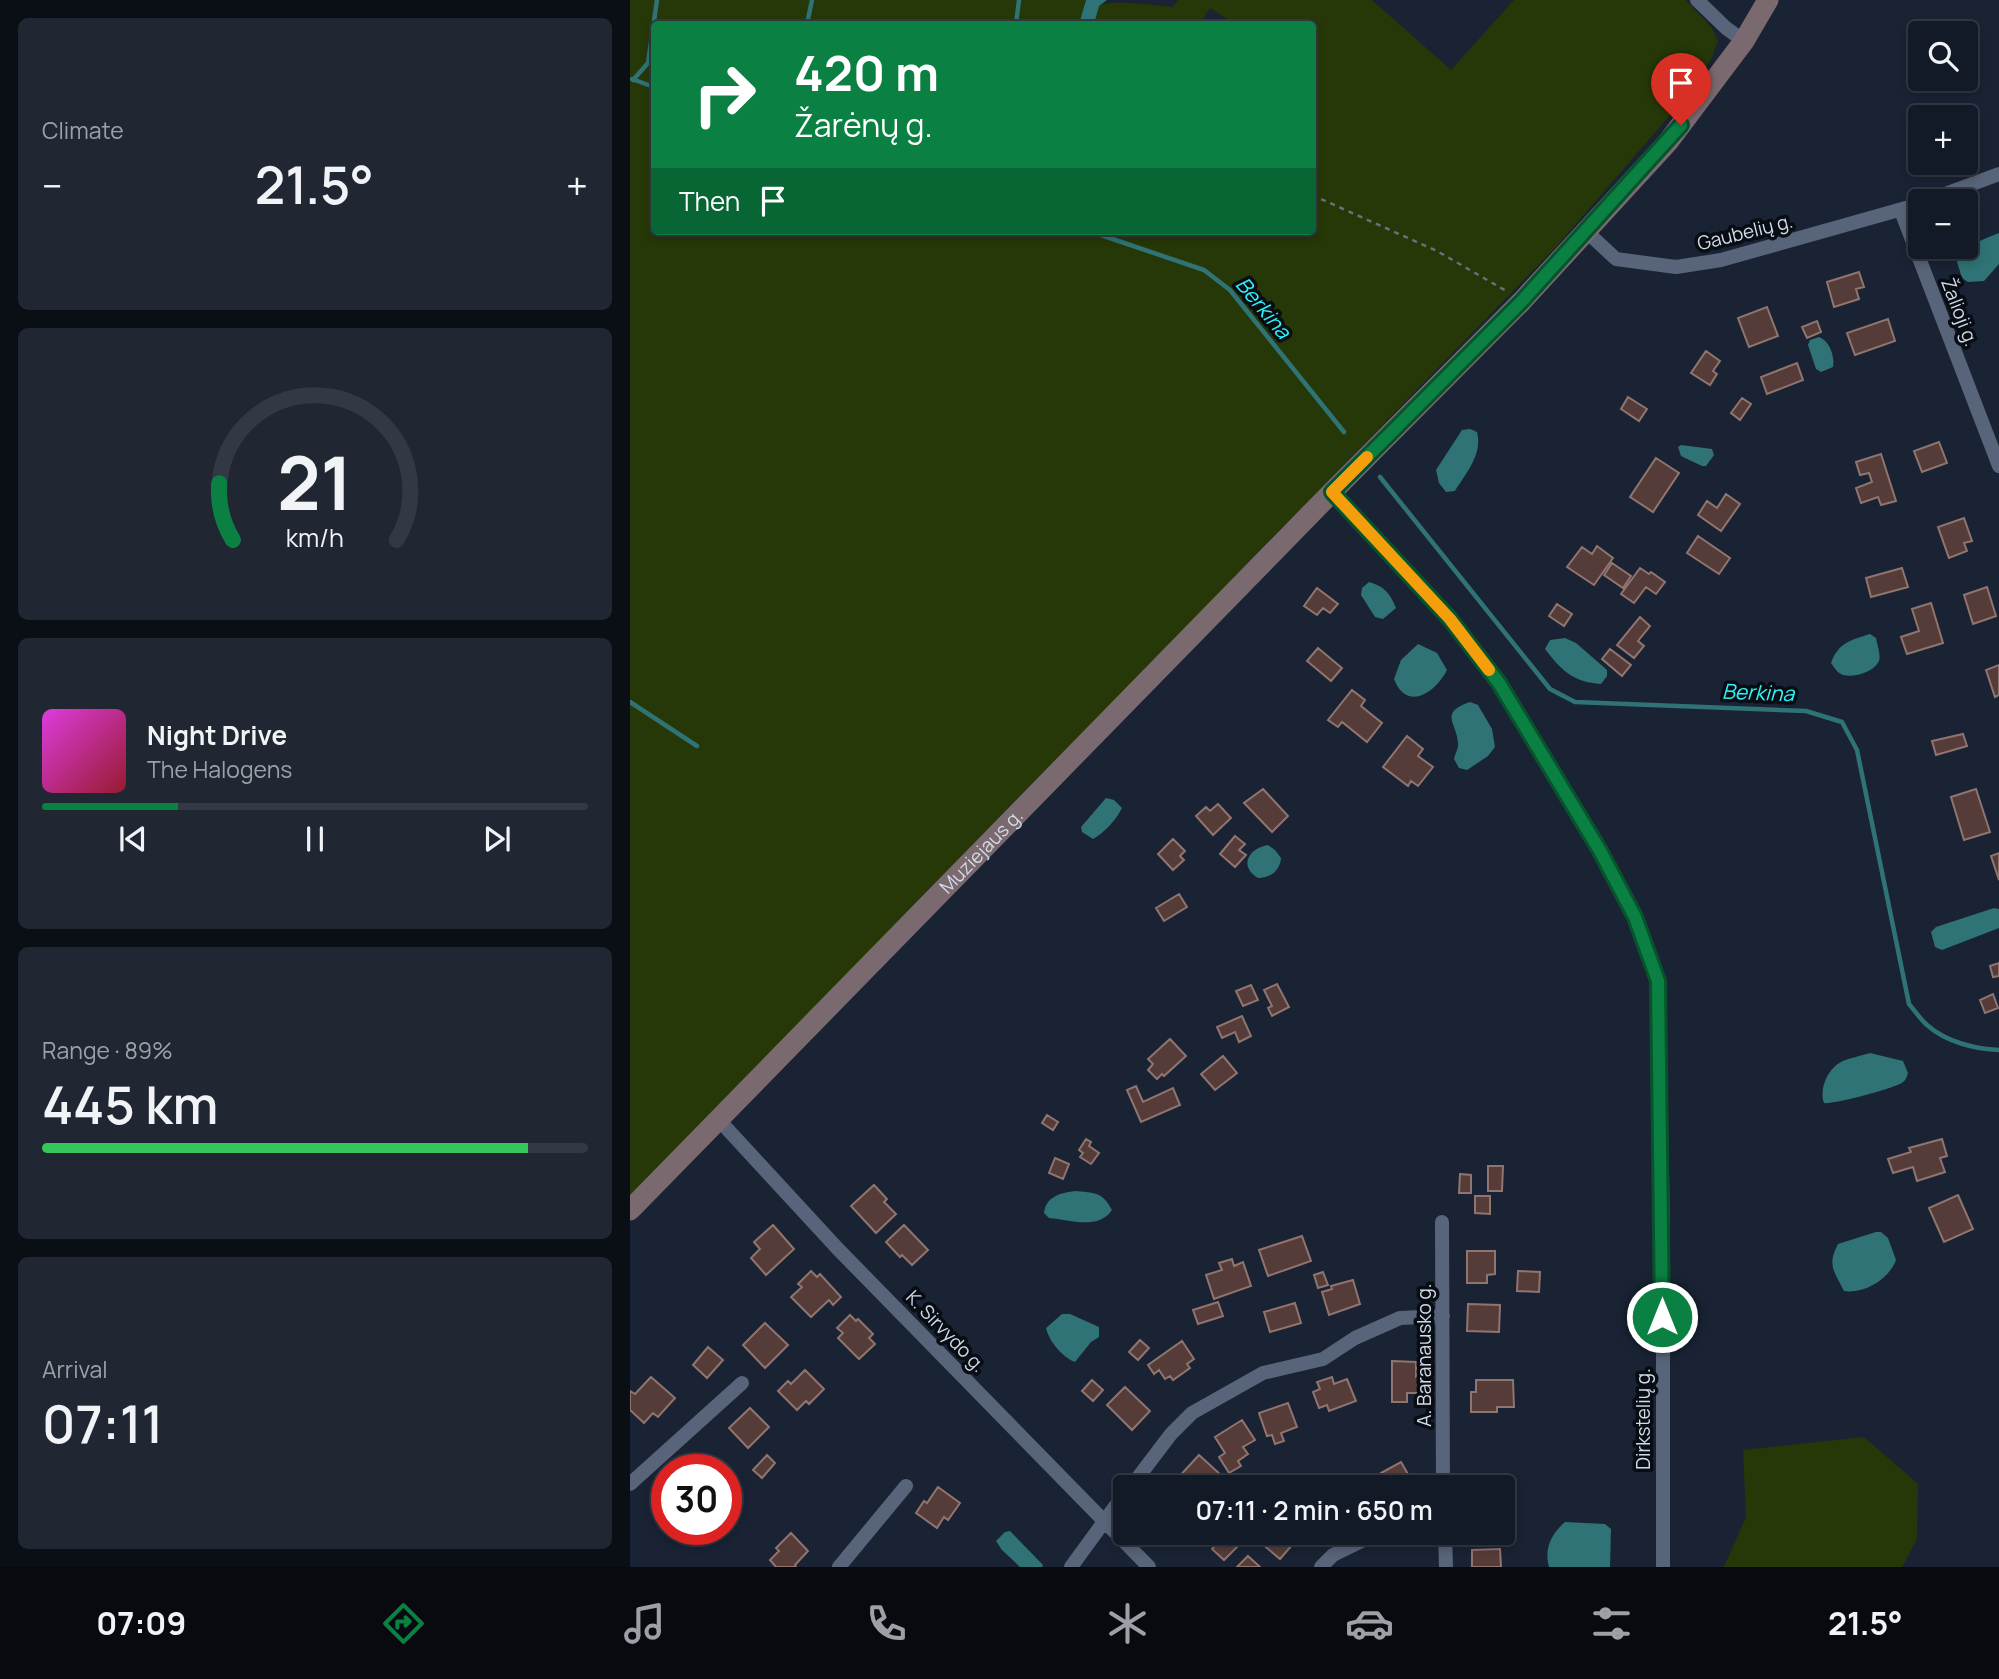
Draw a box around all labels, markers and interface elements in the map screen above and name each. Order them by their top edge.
map controls [1908,21,1978,259]
button: search [1908,21,1978,91]
text: 420 m [794,39,939,106]
icon: right [679,49,770,140]
pin [1651,53,1711,125]
icon: arrive [1662,64,1700,102]
text: Žarėnų g. [794,103,933,147]
button: + [1908,105,1978,175]
text: Climate [42,114,124,146]
text: 21.5° [255,149,374,220]
text: − [42,159,63,211]
text: + [566,159,588,211]
icon: arrive [754,182,792,220]
text: Then [679,183,740,219]
button: − [1908,189,1978,259]
street label: Gaubelių g. [1694,208,1796,256]
water label: Berkina [1230,271,1299,345]
street label: Žalioji g. [1935,274,1985,350]
text: 21 [277,432,353,532]
text: km/h [286,519,344,554]
water label: Berkina [1721,677,1796,707]
text: Night Drive [147,717,287,753]
text: The Halogens [147,753,292,785]
street label: Muziejaus g. [933,803,1028,899]
icon: previous [114,820,152,858]
icon: pause [296,820,334,858]
icon: next [478,820,516,858]
text: Range · 89% [42,1034,173,1066]
text: 445 km [42,1069,218,1140]
position arrow [1625,1280,1699,1354]
street label: A. Baranausko g. [1411,1283,1437,1427]
street label: K. Sirvydo g. [900,1284,992,1378]
text: Arrival [42,1353,108,1385]
street label: Dirkstelių g. [1630,1368,1656,1470]
text: 07:11 [42,1388,164,1459]
speed limit sign: 30 [651,1454,742,1545]
text: 07:11 · 2 min · 650 m [1195,1492,1433,1528]
icon: directions [379,1599,428,1648]
icon: music [620,1599,669,1648]
icon: phone [862,1599,911,1648]
icon: climate [1103,1599,1152,1648]
icon: car [1345,1599,1394,1648]
icon: filters [1587,1599,1636,1648]
text: 07:09 [96,1601,186,1645]
text: 21.5° [1828,1601,1903,1645]

